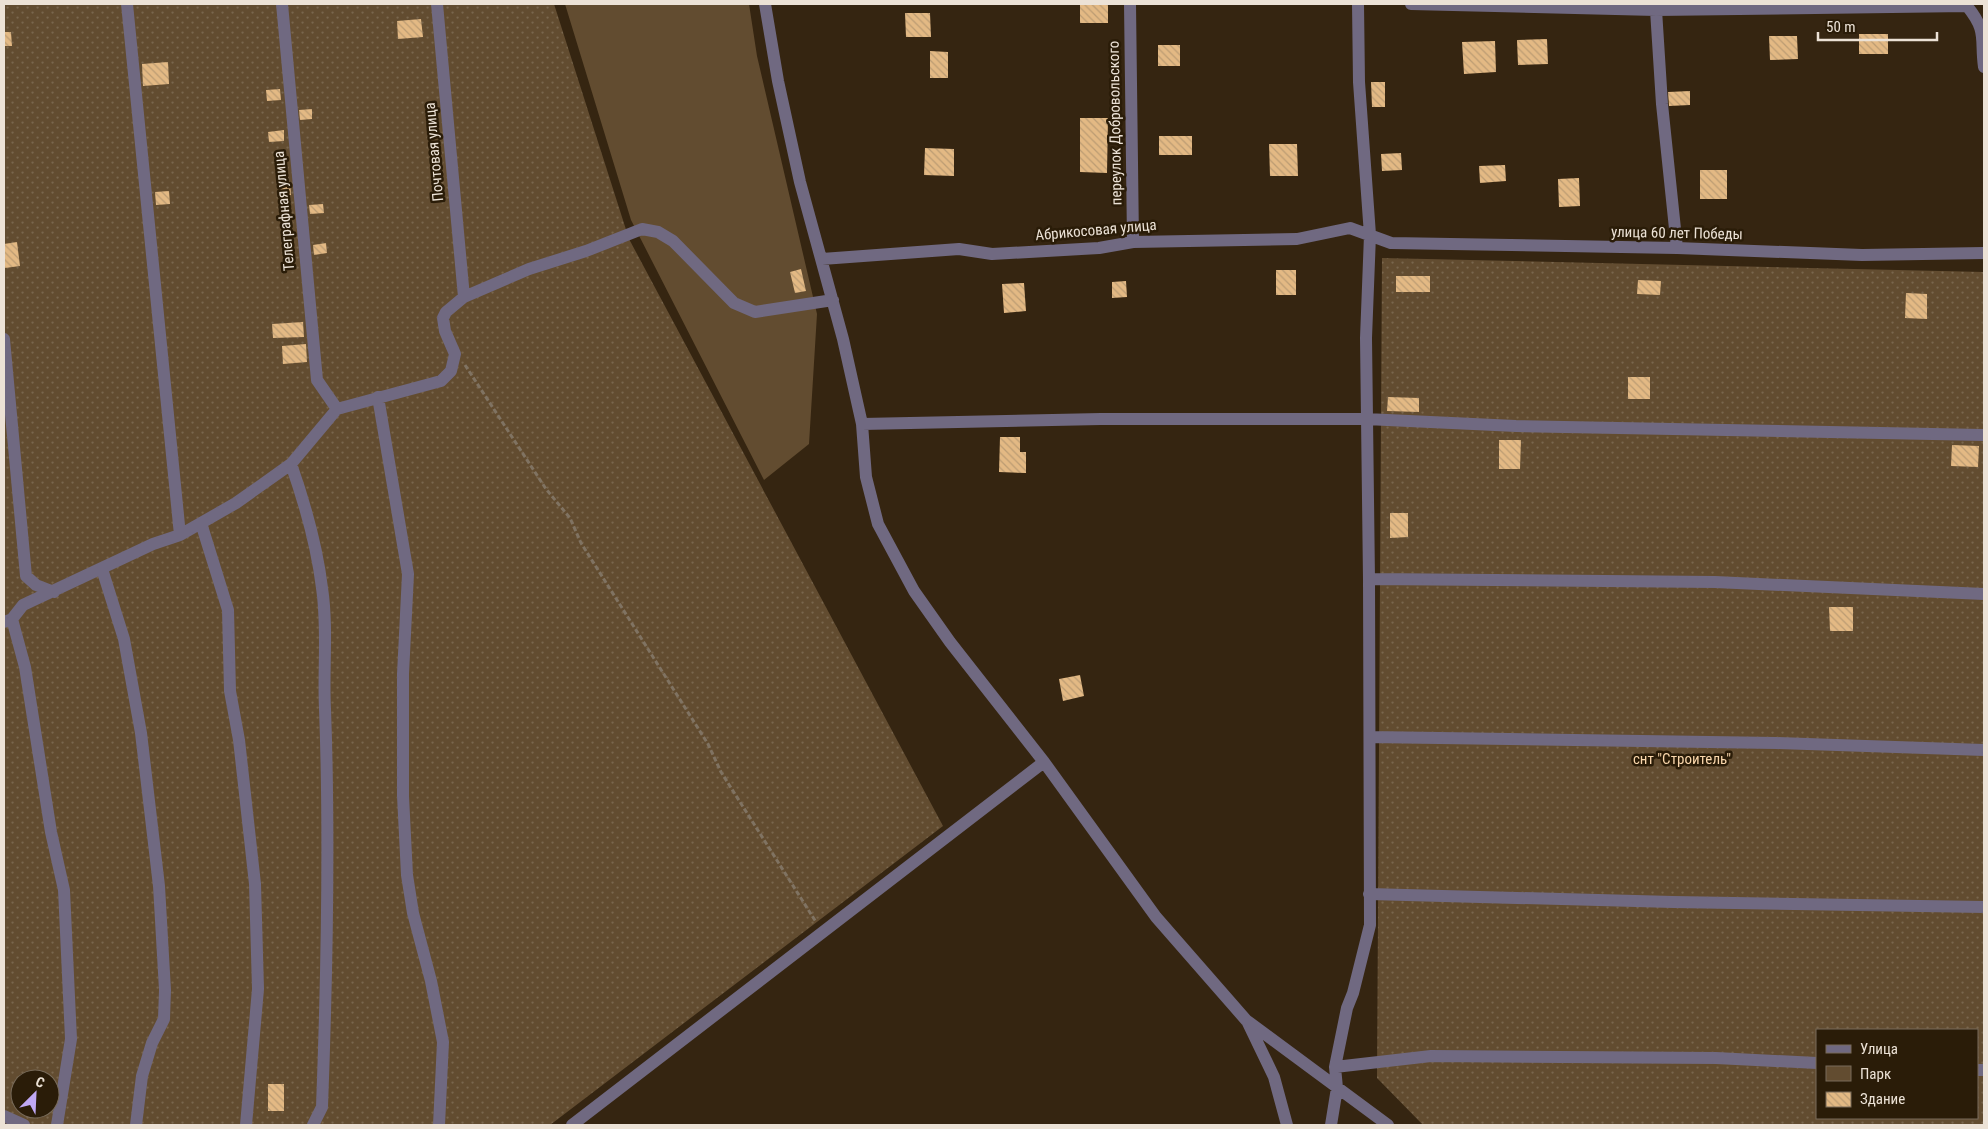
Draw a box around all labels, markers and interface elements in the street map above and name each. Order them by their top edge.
scale bar [1818,10,1937,42]
text: 50 m [1826,18,1856,36]
street label: переулок Добровольского [1105,41,1125,205]
street label: Почтовая улица [421,102,447,202]
street label: Телеграфная улица [270,150,298,272]
street label: Абрикосовая улица [1035,216,1157,244]
street label: улица 60 лет Победы [1611,223,1743,243]
park label: снт "Строитель" [1633,750,1731,768]
legend [1816,1029,1978,1119]
text: Улица [1860,1040,1898,1058]
text: Парк [1860,1065,1891,1083]
north arrow [10,1069,60,1119]
text: С [33,1073,47,1091]
text: Здание [1860,1090,1905,1108]

